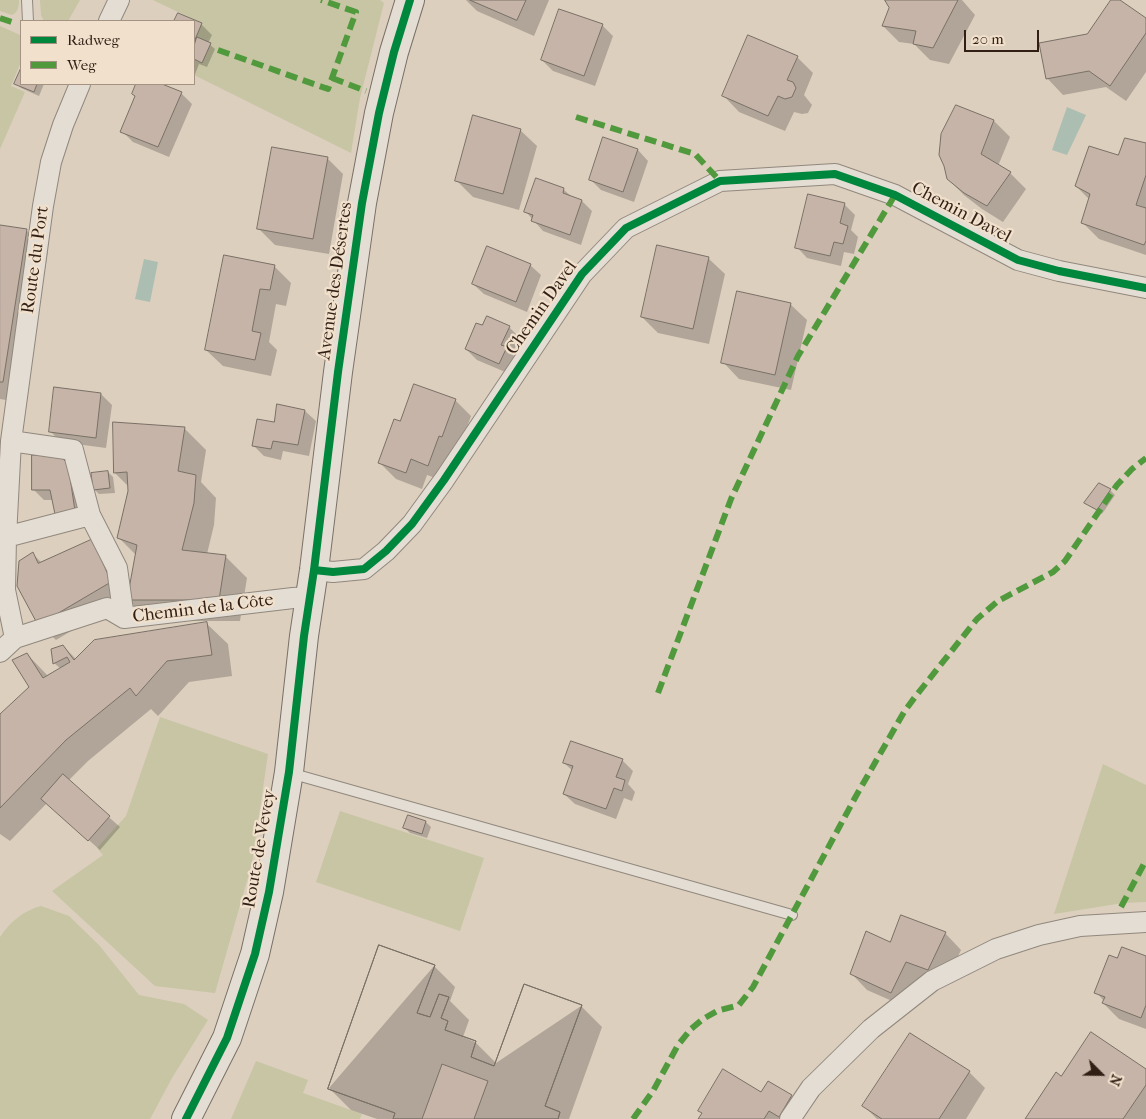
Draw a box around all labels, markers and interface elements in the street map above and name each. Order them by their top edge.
legend [20,20,195,85]
scale bar [966,20,1041,52]
text: 20 m [972,30,1004,48]
text: Radweg [67,31,119,49]
text: Weg [67,56,96,74]
street label: Chemin Davel [907,178,1015,248]
street label: Avenue des Désertes [314,201,358,361]
street label: Route du Port [18,205,54,315]
street label: Chemin Davel [502,257,582,359]
street label: Chemin de la Côte [131,590,275,628]
street label: Route de Vevey [239,788,281,910]
north arrow [1076,1049,1126,1099]
text: N [1105,1072,1125,1088]

